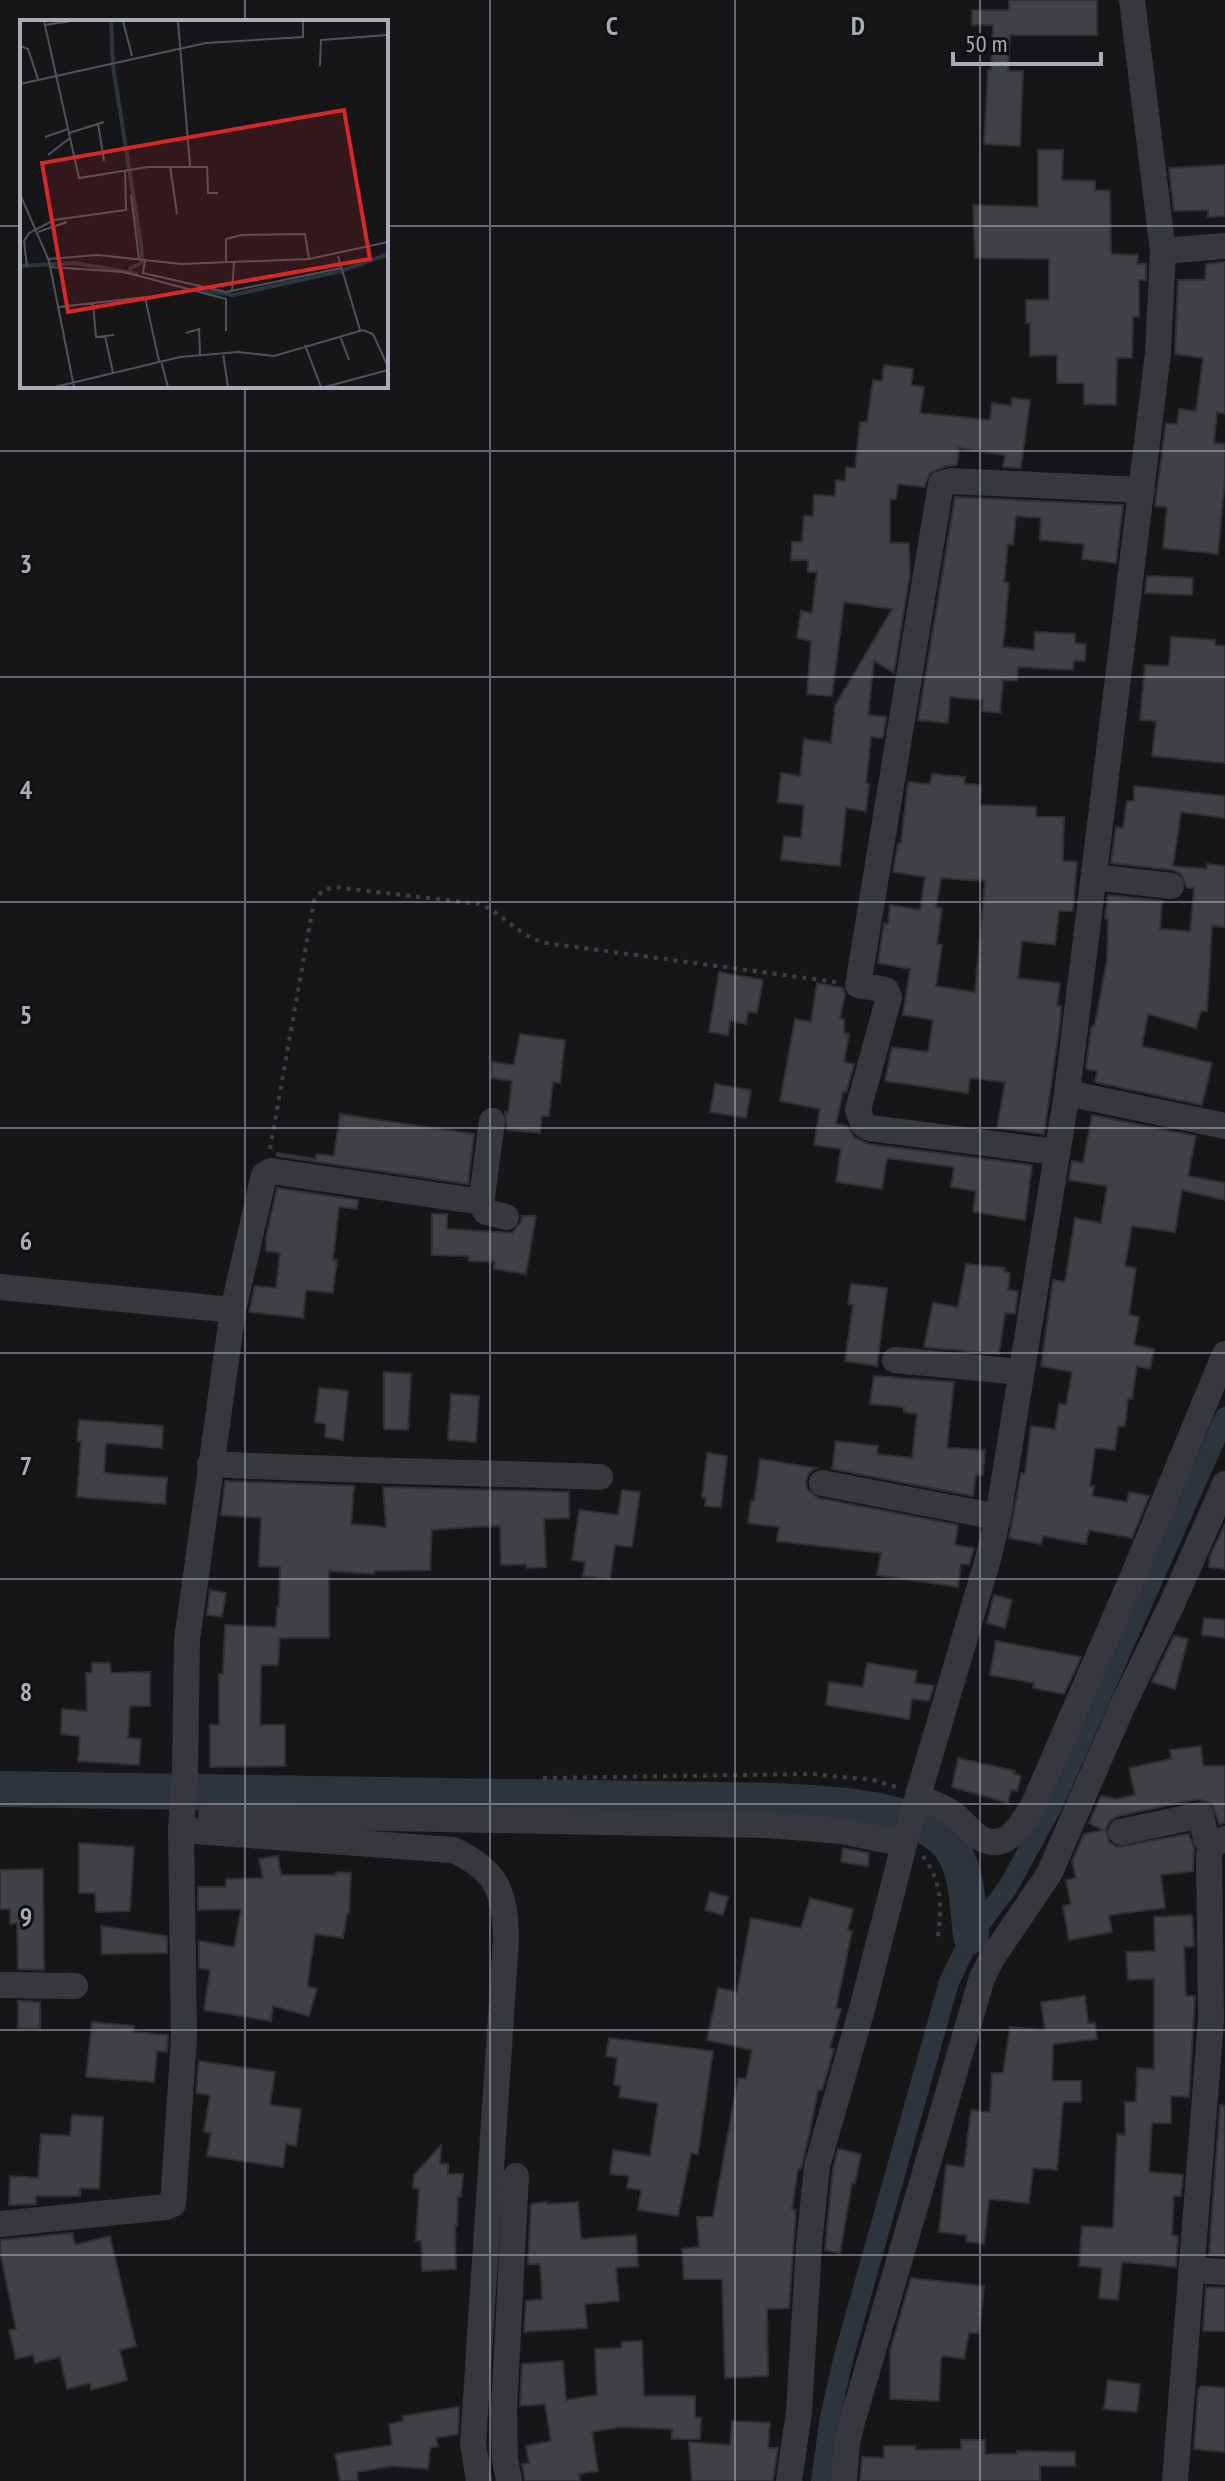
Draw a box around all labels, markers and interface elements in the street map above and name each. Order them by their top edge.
text: C [606,9,618,42]
text: D [851,9,865,42]
scale bar [953,16,1101,66]
inset map [20,20,388,388]
text: 50 m [965,28,1007,59]
text: 3 [20,547,32,580]
text: 4 [20,773,33,806]
text: 5 [20,998,32,1031]
text: 6 [20,1224,32,1257]
text: 7 [20,1449,32,1482]
text: 8 [20,1675,32,1708]
text: 9 [20,1900,32,1933]

